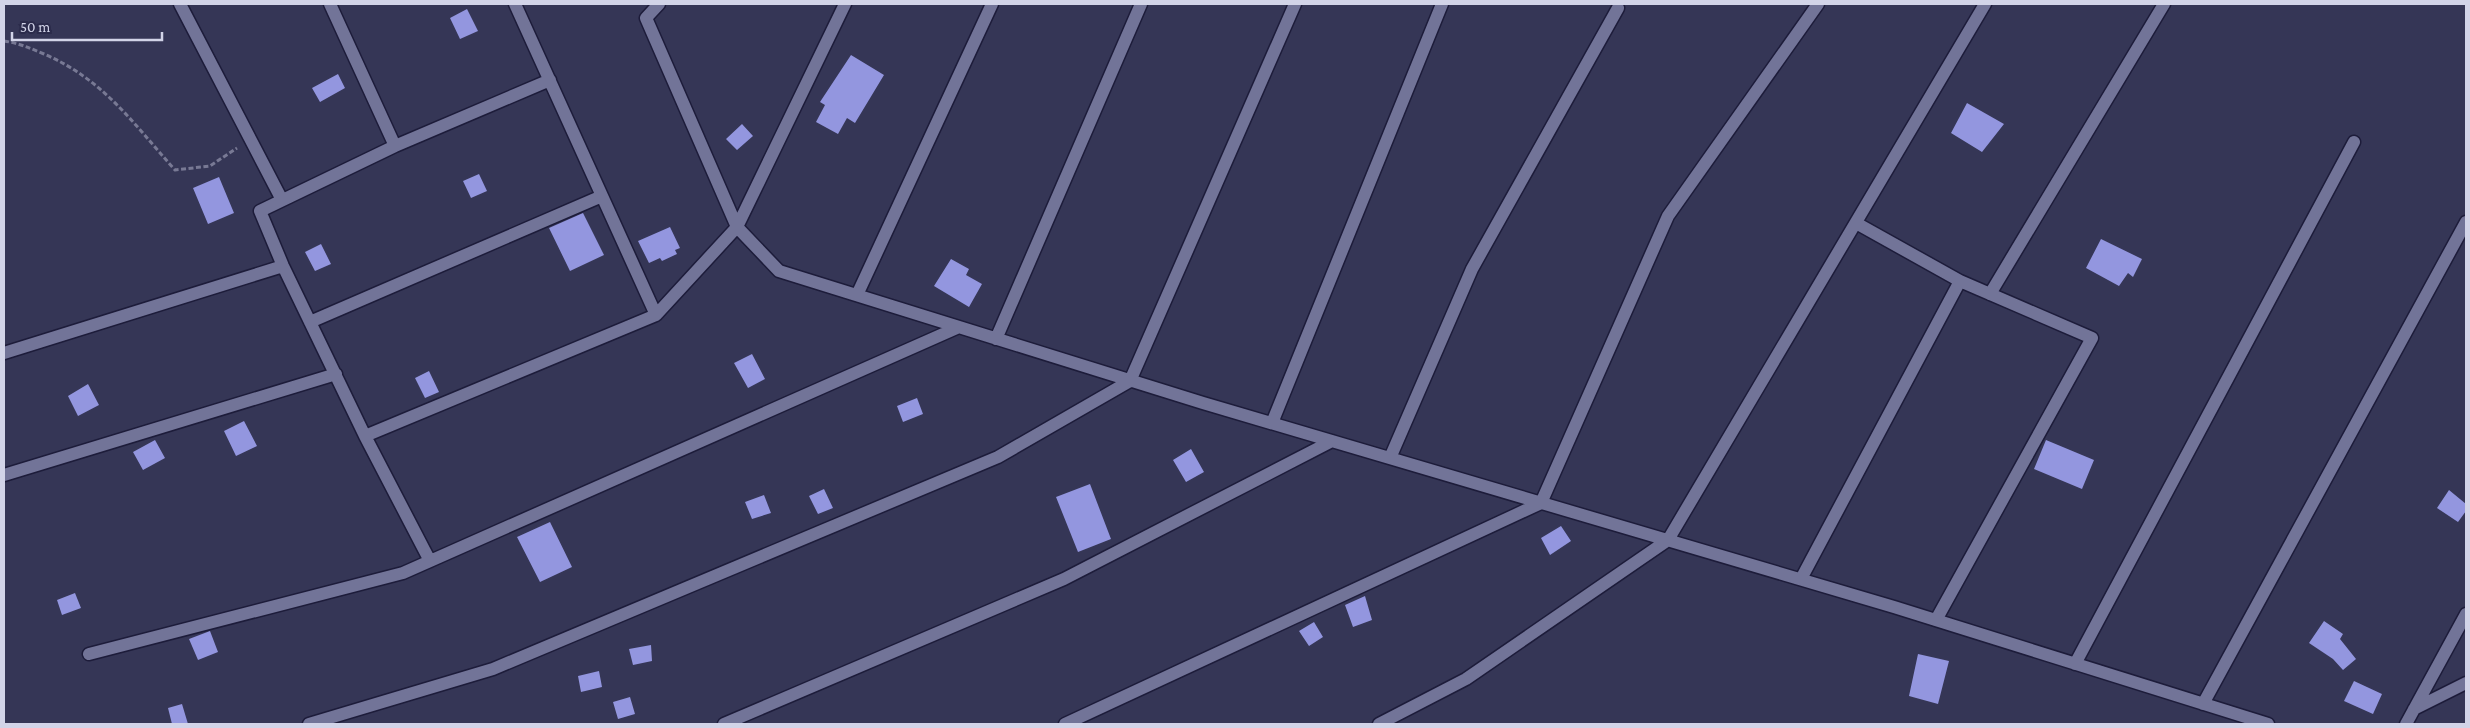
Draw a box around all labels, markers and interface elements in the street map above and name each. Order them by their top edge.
scale bar [12,10,162,42]
text: 50 m [20,19,50,35]

